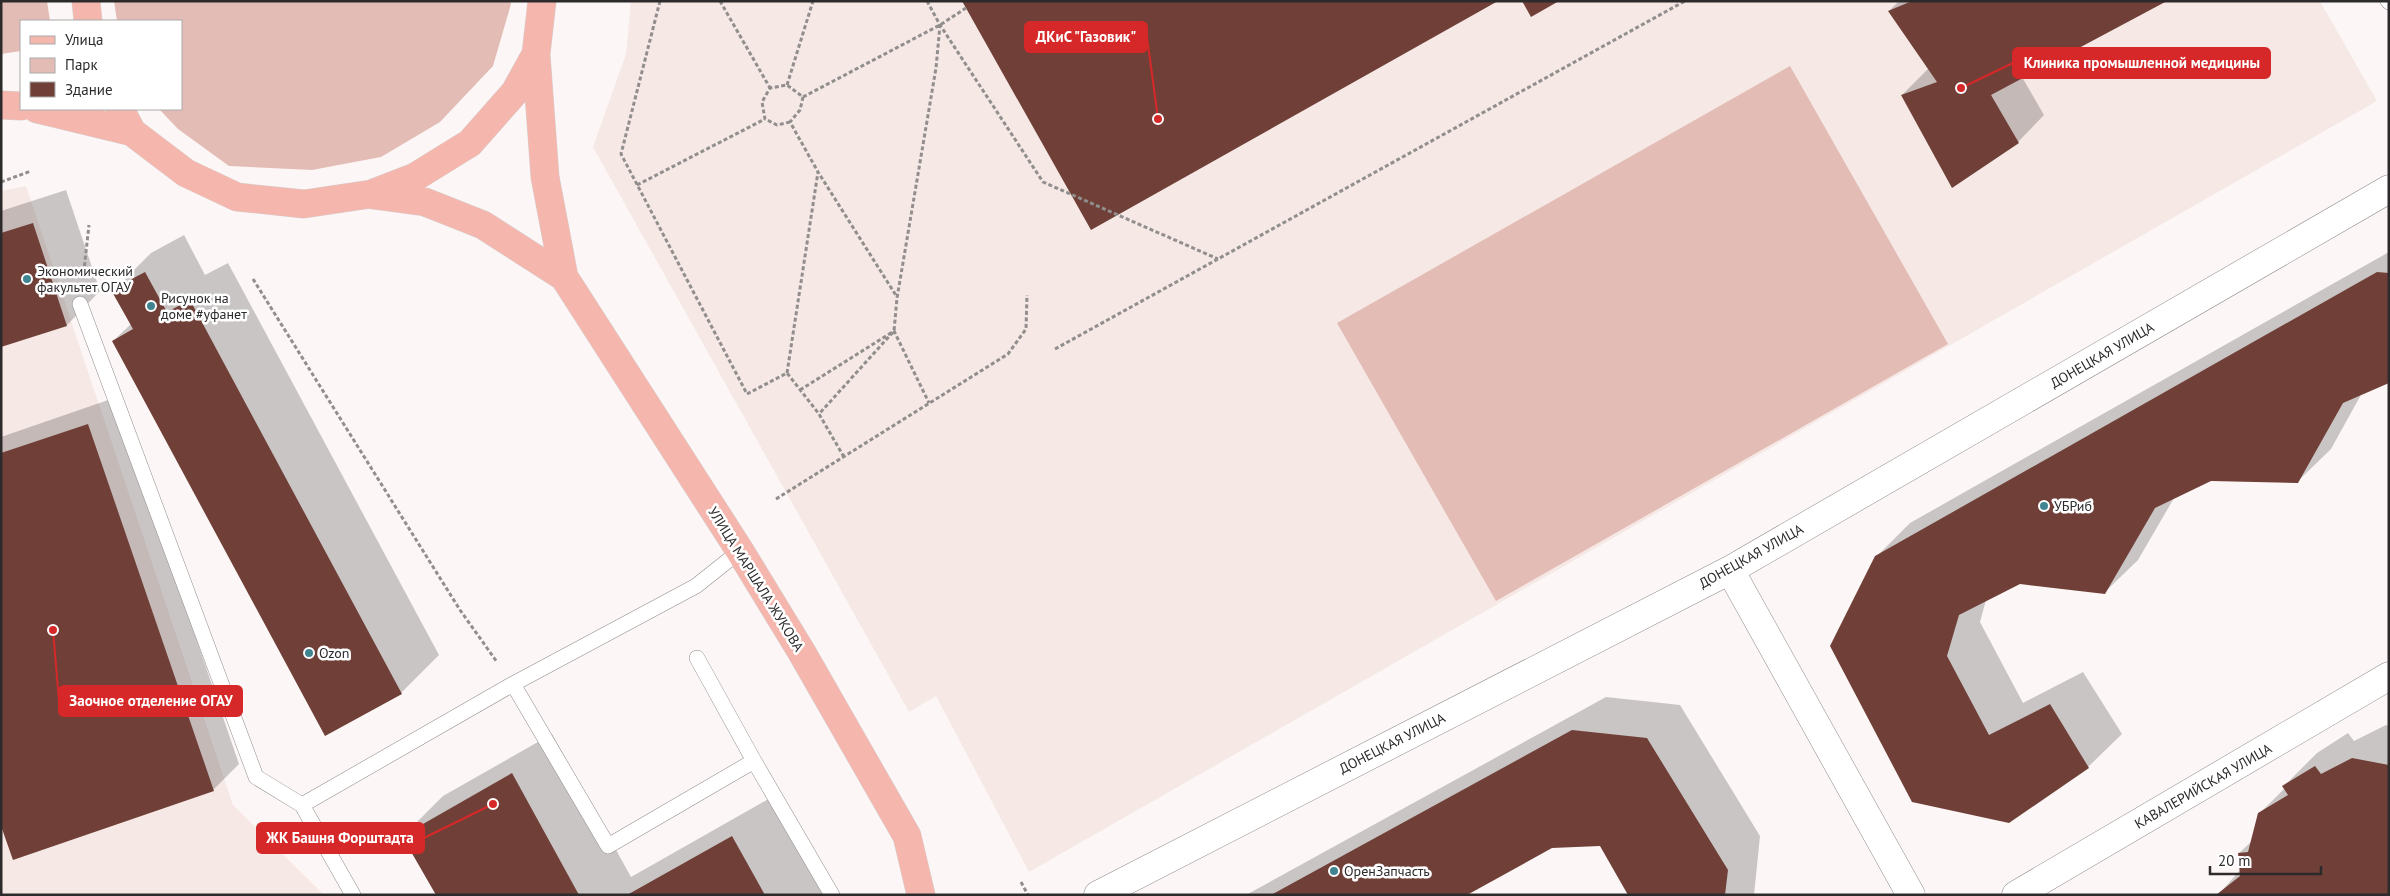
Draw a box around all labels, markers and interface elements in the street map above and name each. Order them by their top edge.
legend [20,20,182,110]
callout: ДКиC "Газовик" [1025,22,1147,52]
text: ДКиC "Газовик" [1036,27,1136,46]
text: Улица [65,30,103,49]
callout: Клиника промышленной медицины [2013,48,2270,78]
text: Клиника промышленной медицины [2024,53,2260,72]
text: Парк [65,55,98,74]
text: Здание [65,80,113,99]
place label: Экономический факультет ОГАУ [37,262,133,296]
marker: Экономический факультет ОГАУ [21,273,33,285]
place label: Рисунок на доме #уфанет [161,289,247,323]
marker: Рисунок на доме #уфанет [145,300,157,312]
street label: ДОНЕЦКАЯ УЛИЦА [2047,318,2158,392]
place label: УБРиб [2054,497,2092,515]
marker: УБРиб [2038,500,2050,512]
street label: УЛИЦА МАРШАЛА ЖУКОВА [704,503,808,655]
street label: ДОНЕЦКАЯ УЛИЦА [1696,519,1807,592]
place label: Ozon [319,644,349,662]
marker: Ozon [303,647,315,659]
callout: Заочное отделение ОГАУ [59,686,242,716]
text: Заочное отделение ОГАУ [69,691,233,710]
street label: ДОНЕЦКАЯ УЛИЦА [1336,708,1449,777]
street label: КАВАЛЕРИЙСКАЯ УЛИЦА [2131,739,2276,833]
callout: ЖК Башня Форштадта [257,823,424,853]
text: ЖК Башня Форштадта [265,828,414,847]
scale bar [2210,844,2321,876]
text: 20 m [2218,851,2251,870]
place label: ОренЗапчасть [1344,862,1430,880]
marker: ОренЗапчасть [1328,865,1340,877]

